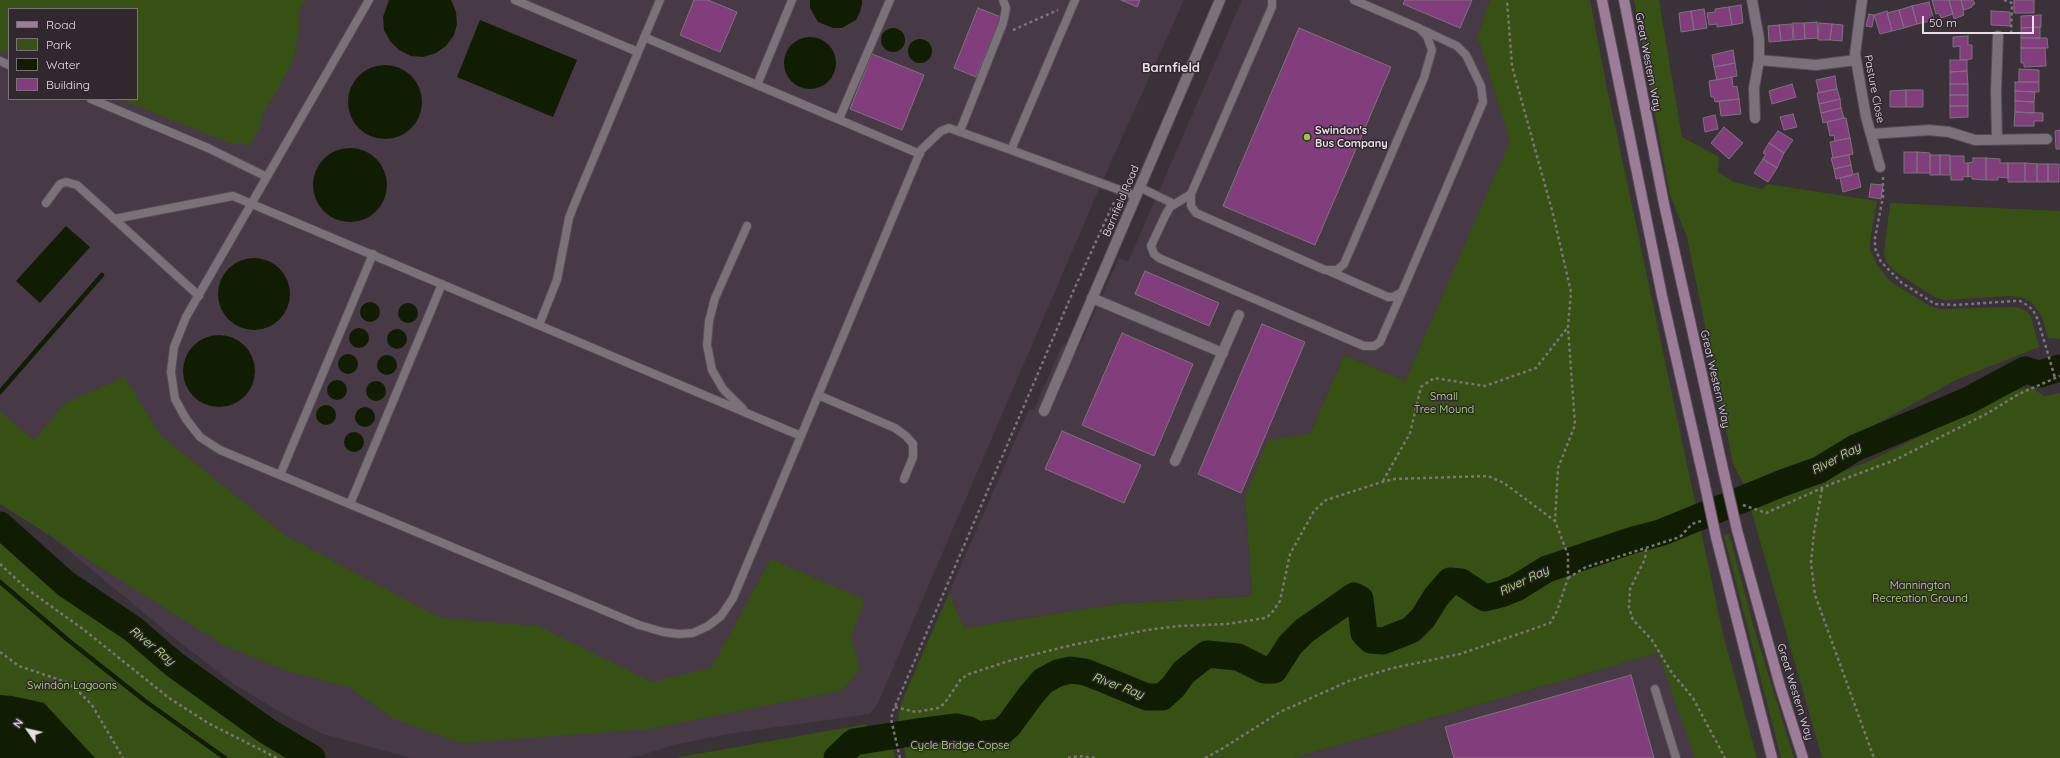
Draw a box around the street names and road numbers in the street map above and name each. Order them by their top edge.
street label: Great Western Way [1632,12,1664,112]
street label: Pasture Close [1861,54,1887,124]
street label: Barnfield Road [1100,163,1142,239]
street label: Great Western Way [1697,329,1733,429]
street label: Great Western Way [1774,642,1816,742]

